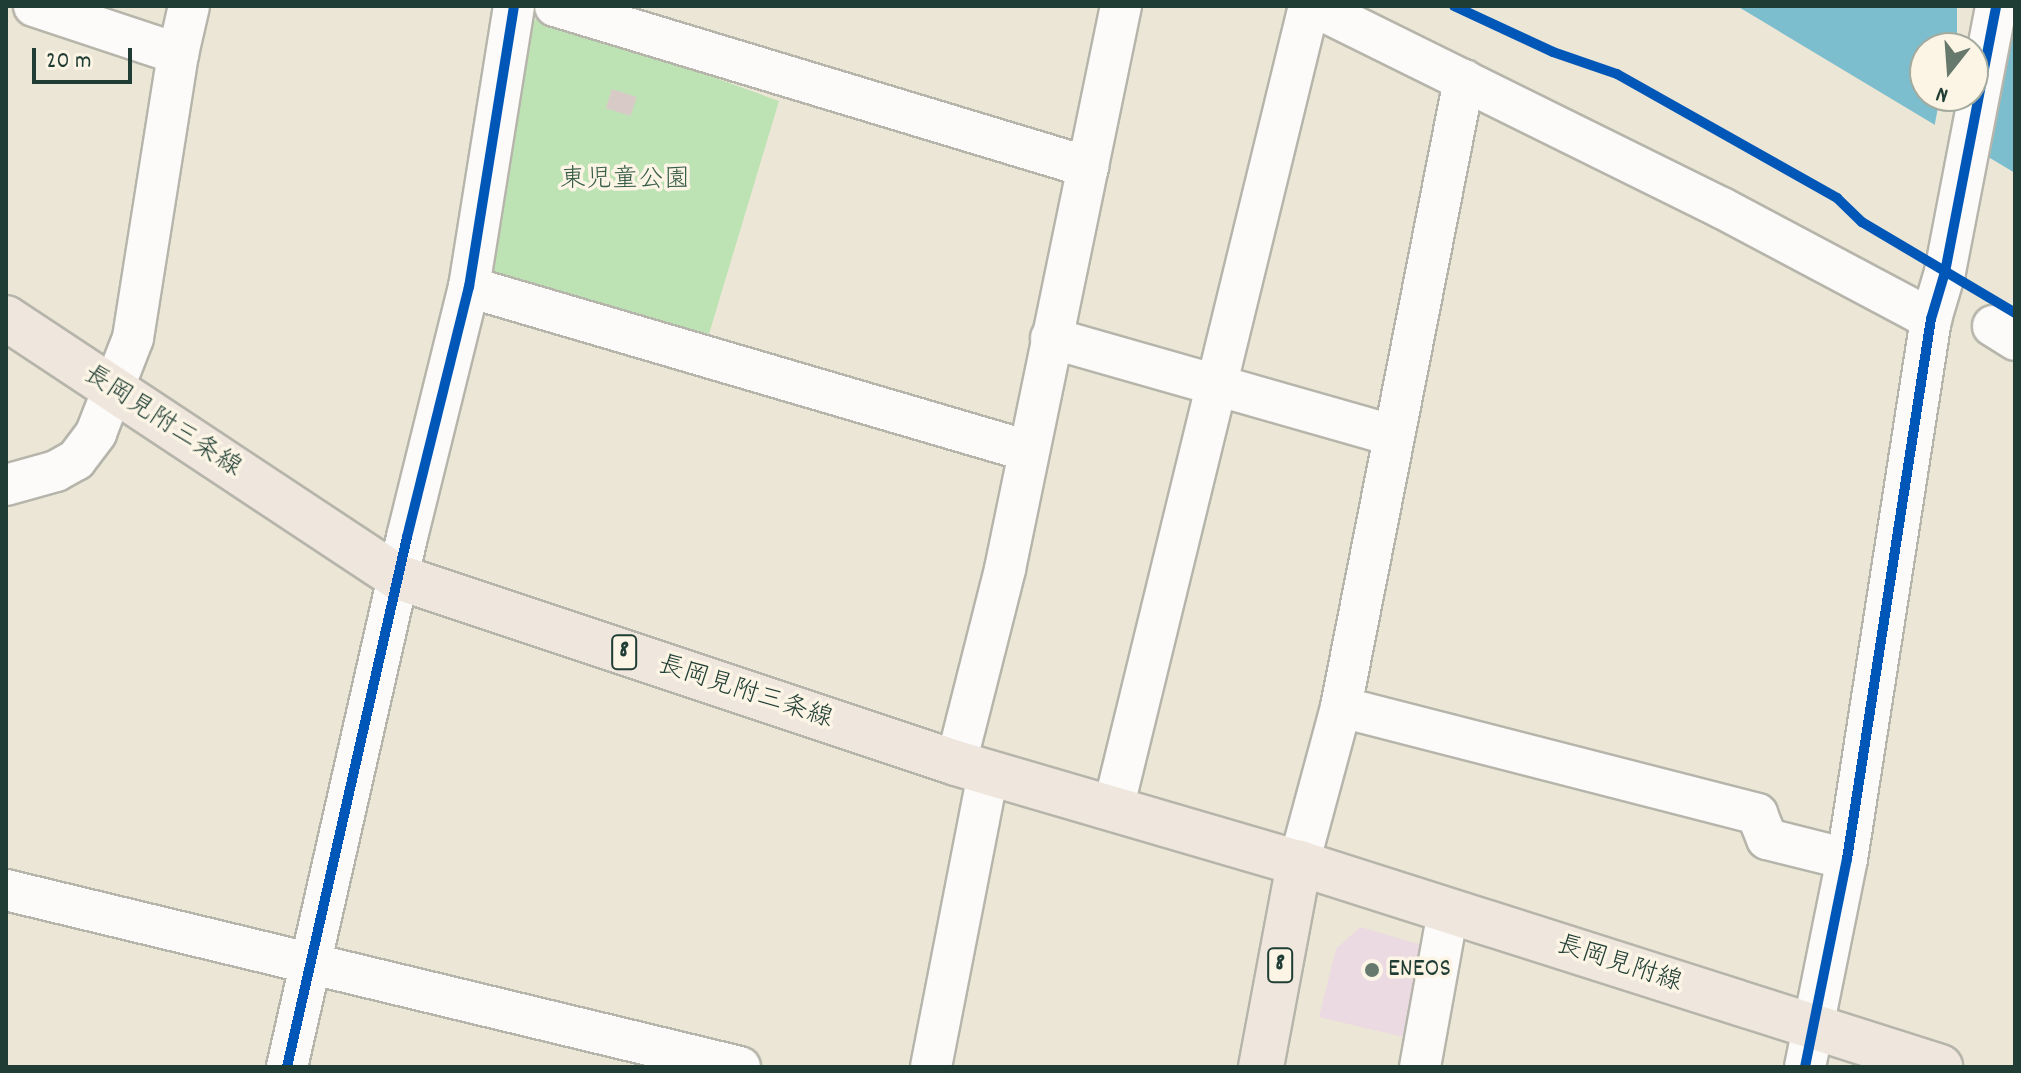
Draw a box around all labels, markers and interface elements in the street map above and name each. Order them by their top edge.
scale bar [36,32,136,82]
north arrow [1909,32,1989,112]
text: 20 m [46,45,92,79]
text: N [1933,77,1952,110]
park label: 東児童公園 [560,165,690,197]
street label: 長岡見附三条線 [77,359,247,485]
road number: 8 [610,632,638,672]
street label: 長岡見附三条線 [654,650,836,736]
street label: 長岡見附線 [1552,930,1686,1000]
road number: 8 [1266,945,1294,985]
place label: ENEOS [1388,954,1451,986]
marker: ENEOS [1363,961,1381,979]

